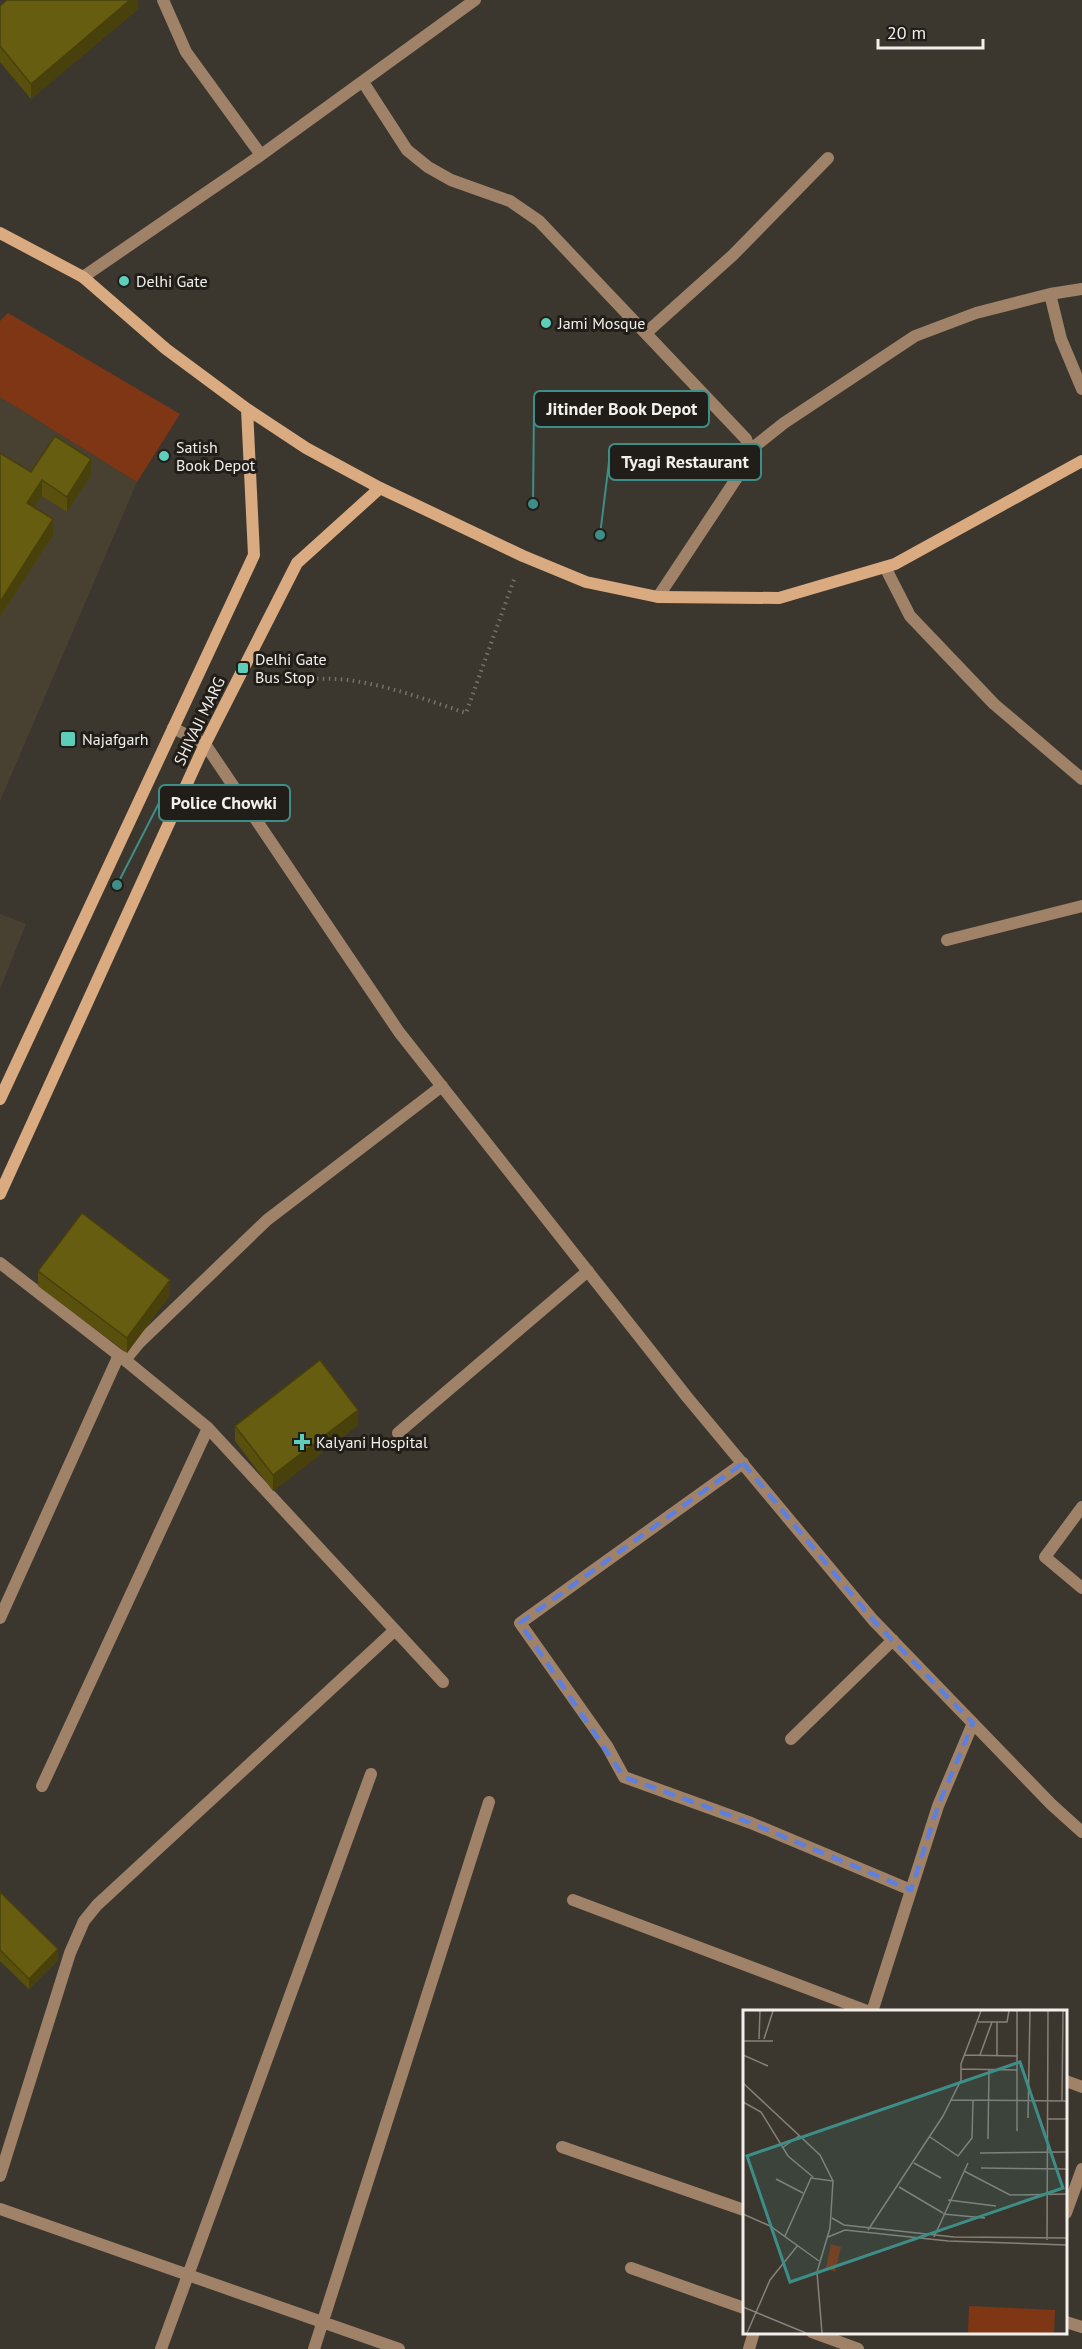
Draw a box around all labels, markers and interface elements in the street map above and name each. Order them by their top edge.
scale bar [878,12,983,50]
text: 20 m [887,21,926,44]
place label: Delhi Gate [136,271,208,291]
marker: Delhi Gate [117,274,131,288]
place label: Jami Mosque [557,313,645,333]
marker: Jami Mosque [539,316,553,330]
callout: Jitinder Book Depot [534,391,709,427]
text: Jitinder Book Depot [546,397,698,420]
place label: Satish Book Depot [176,437,256,475]
callout: Tyagi Restaurant [609,444,761,480]
marker: Satish Book Depot [157,449,171,463]
text: Tyagi Restaurant [621,450,749,473]
place label: Delhi Gate Bus Stop [255,649,327,687]
marker: Delhi Gate Bus Stop [236,661,250,675]
street label: SHIVAJI MARG [169,674,229,768]
place label: Najafgarh [82,729,149,749]
marker: Najafgarh [59,730,77,748]
callout: Police Chowki [159,785,290,821]
text: Police Chowki [171,791,277,814]
place label: Kalyani Hospital [316,1432,428,1452]
marker: Kalyani Hospital [293,1433,311,1451]
inset map [743,2010,1067,2334]

